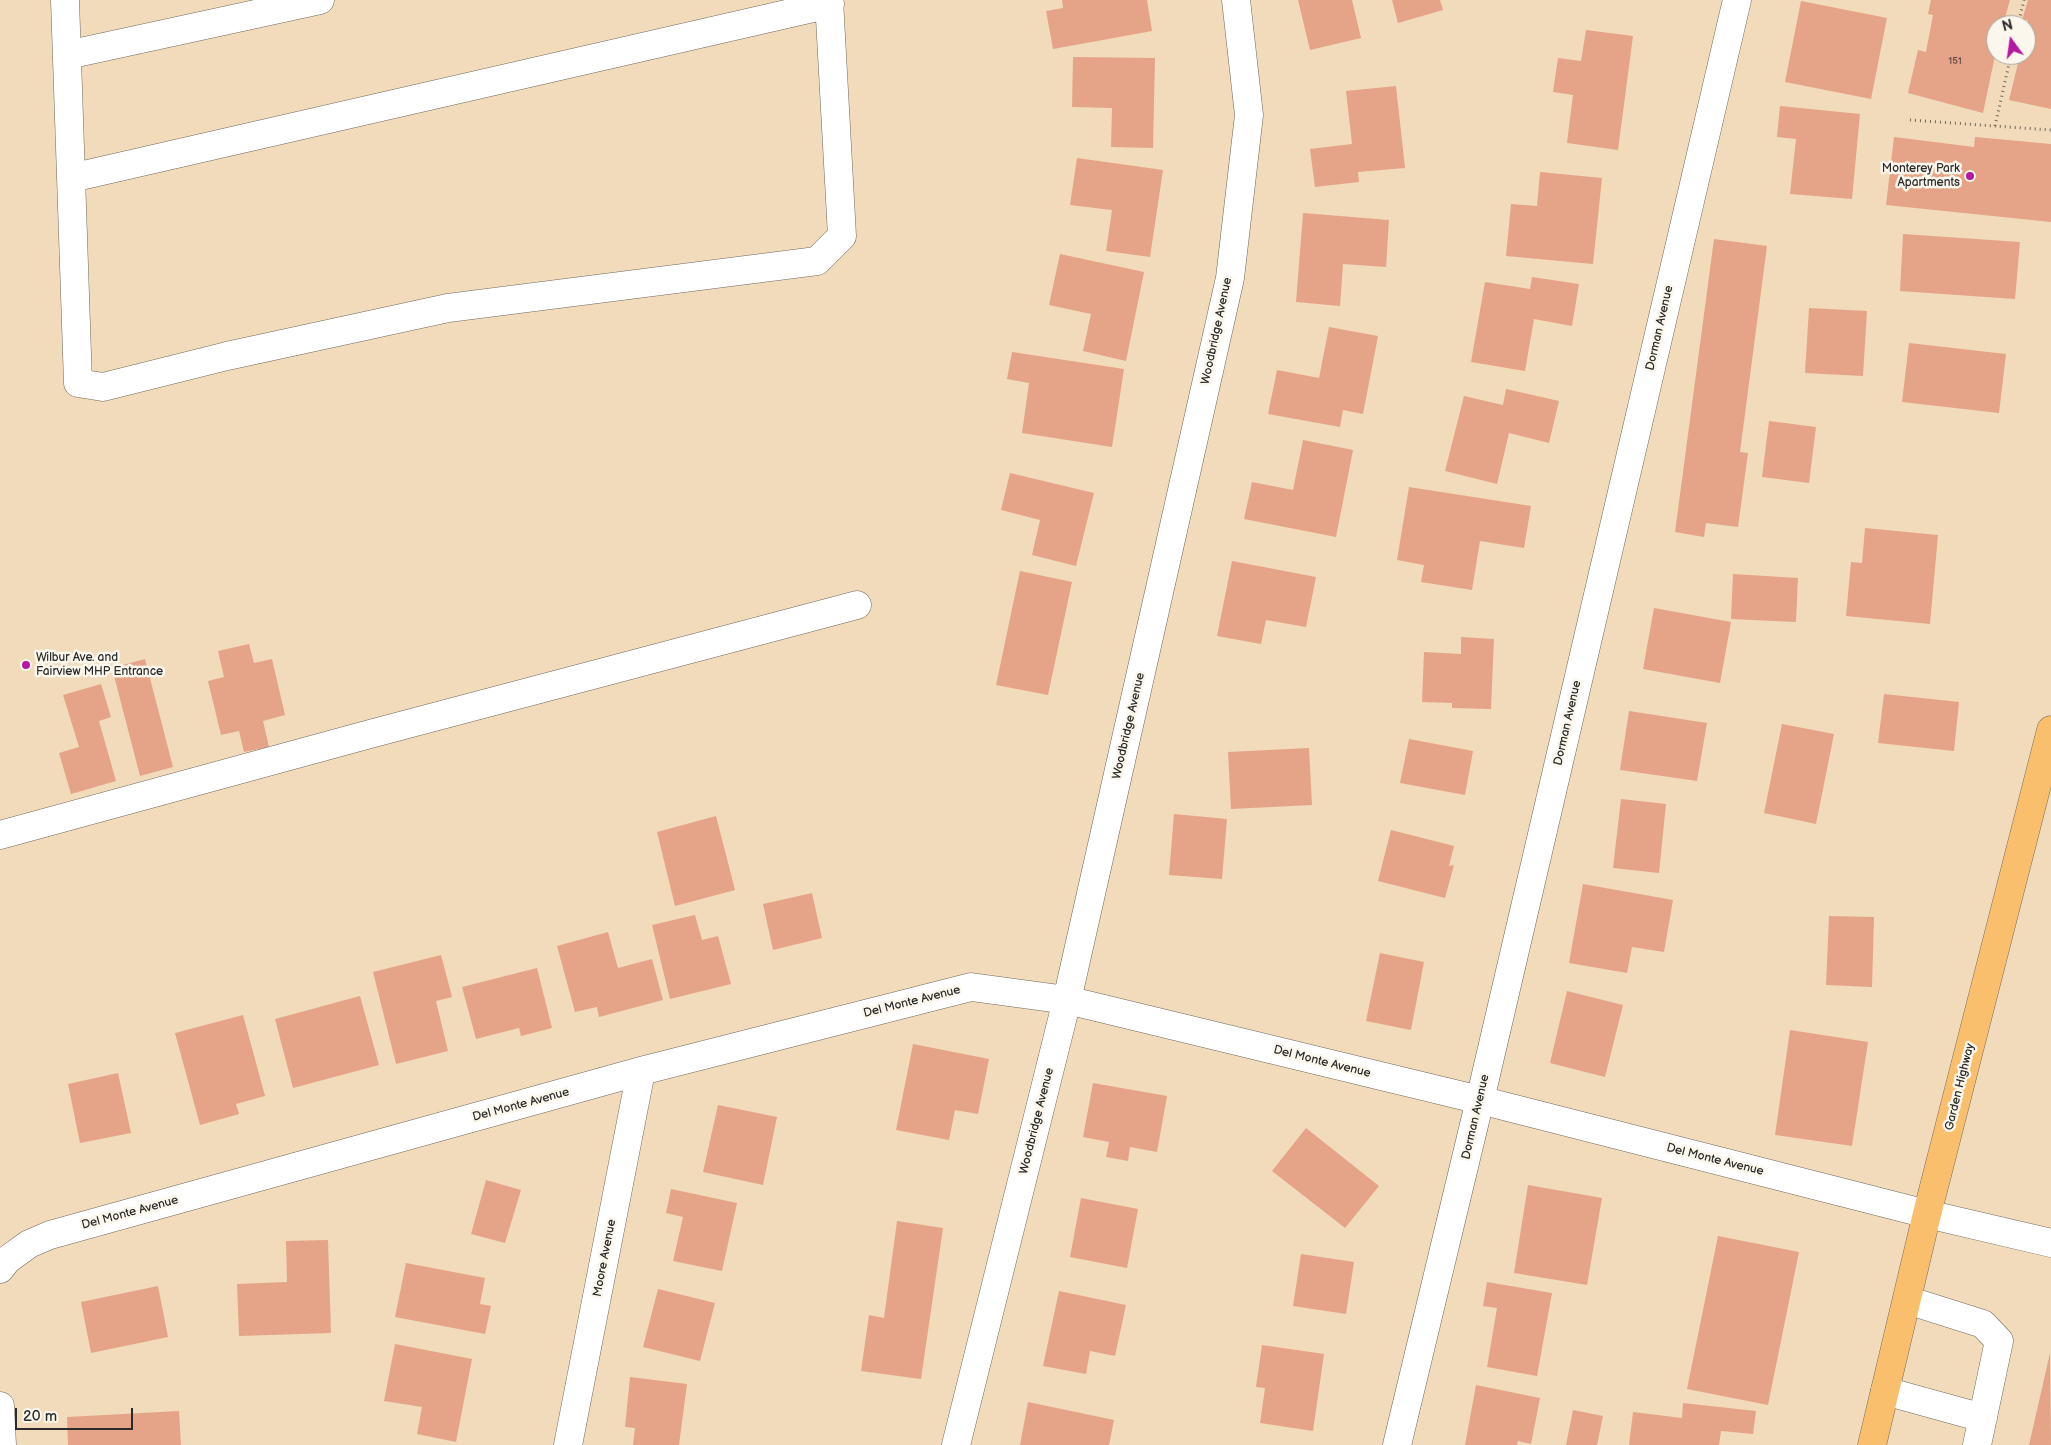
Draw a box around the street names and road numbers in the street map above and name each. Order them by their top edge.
street label: Woodbridge Avenue [1199,276,1235,386]
street label: Dorman Avenue [1643,284,1677,372]
street label: Woodbridge Avenue [1110,671,1148,781]
street label: Dorman Avenue [1551,679,1585,767]
street label: Del Monte Avenue [862,983,962,1021]
street label: Garden Highway [1942,1042,1978,1132]
street label: Del Monte Avenue [1272,1043,1372,1081]
street label: Woodbridge Avenue [1017,1066,1057,1176]
street label: Dorman Avenue [1459,1073,1493,1161]
street label: Del Monte Avenue [471,1085,571,1125]
street label: Del Monte Avenue [1665,1141,1765,1179]
street label: Del Monte Avenue [80,1193,180,1233]
street label: Moore Avenue [590,1218,620,1298]

